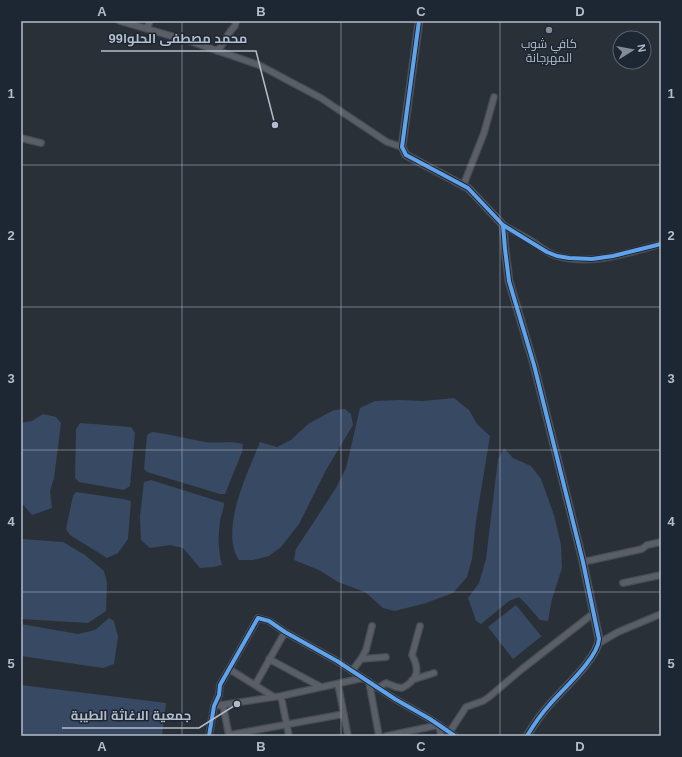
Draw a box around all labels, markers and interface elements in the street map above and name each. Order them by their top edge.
text: A [97,4,107,19]
text: B [256,4,266,19]
text: C [416,4,426,19]
text: D [575,4,585,19]
marker: كافي شوب المهرجانة [544,25,554,35]
callout: محمد مصطفى الحلوا99 [101,26,256,51]
north arrow [612,30,652,70]
text: محمد مصطفى الحلوا99 [109,31,247,47]
place label: كافي شوب المهرجانة [521,37,577,65]
text: N [635,43,648,53]
text: 1 [7,86,15,101]
text: 1 [667,86,675,101]
text: 2 [7,228,15,243]
text: 2 [667,228,675,243]
text: 3 [7,371,15,386]
text: 3 [667,371,675,386]
text: 4 [7,514,15,529]
text: 4 [667,514,675,529]
text: 5 [7,656,15,671]
text: 5 [667,656,675,671]
callout: جمعية الاغاثة الطيبة [62,703,199,728]
text: جمعية الاغاثة الطيبة [71,708,191,723]
text: A [97,739,107,754]
text: B [256,739,266,754]
text: C [416,739,426,754]
text: D [575,739,585,754]

